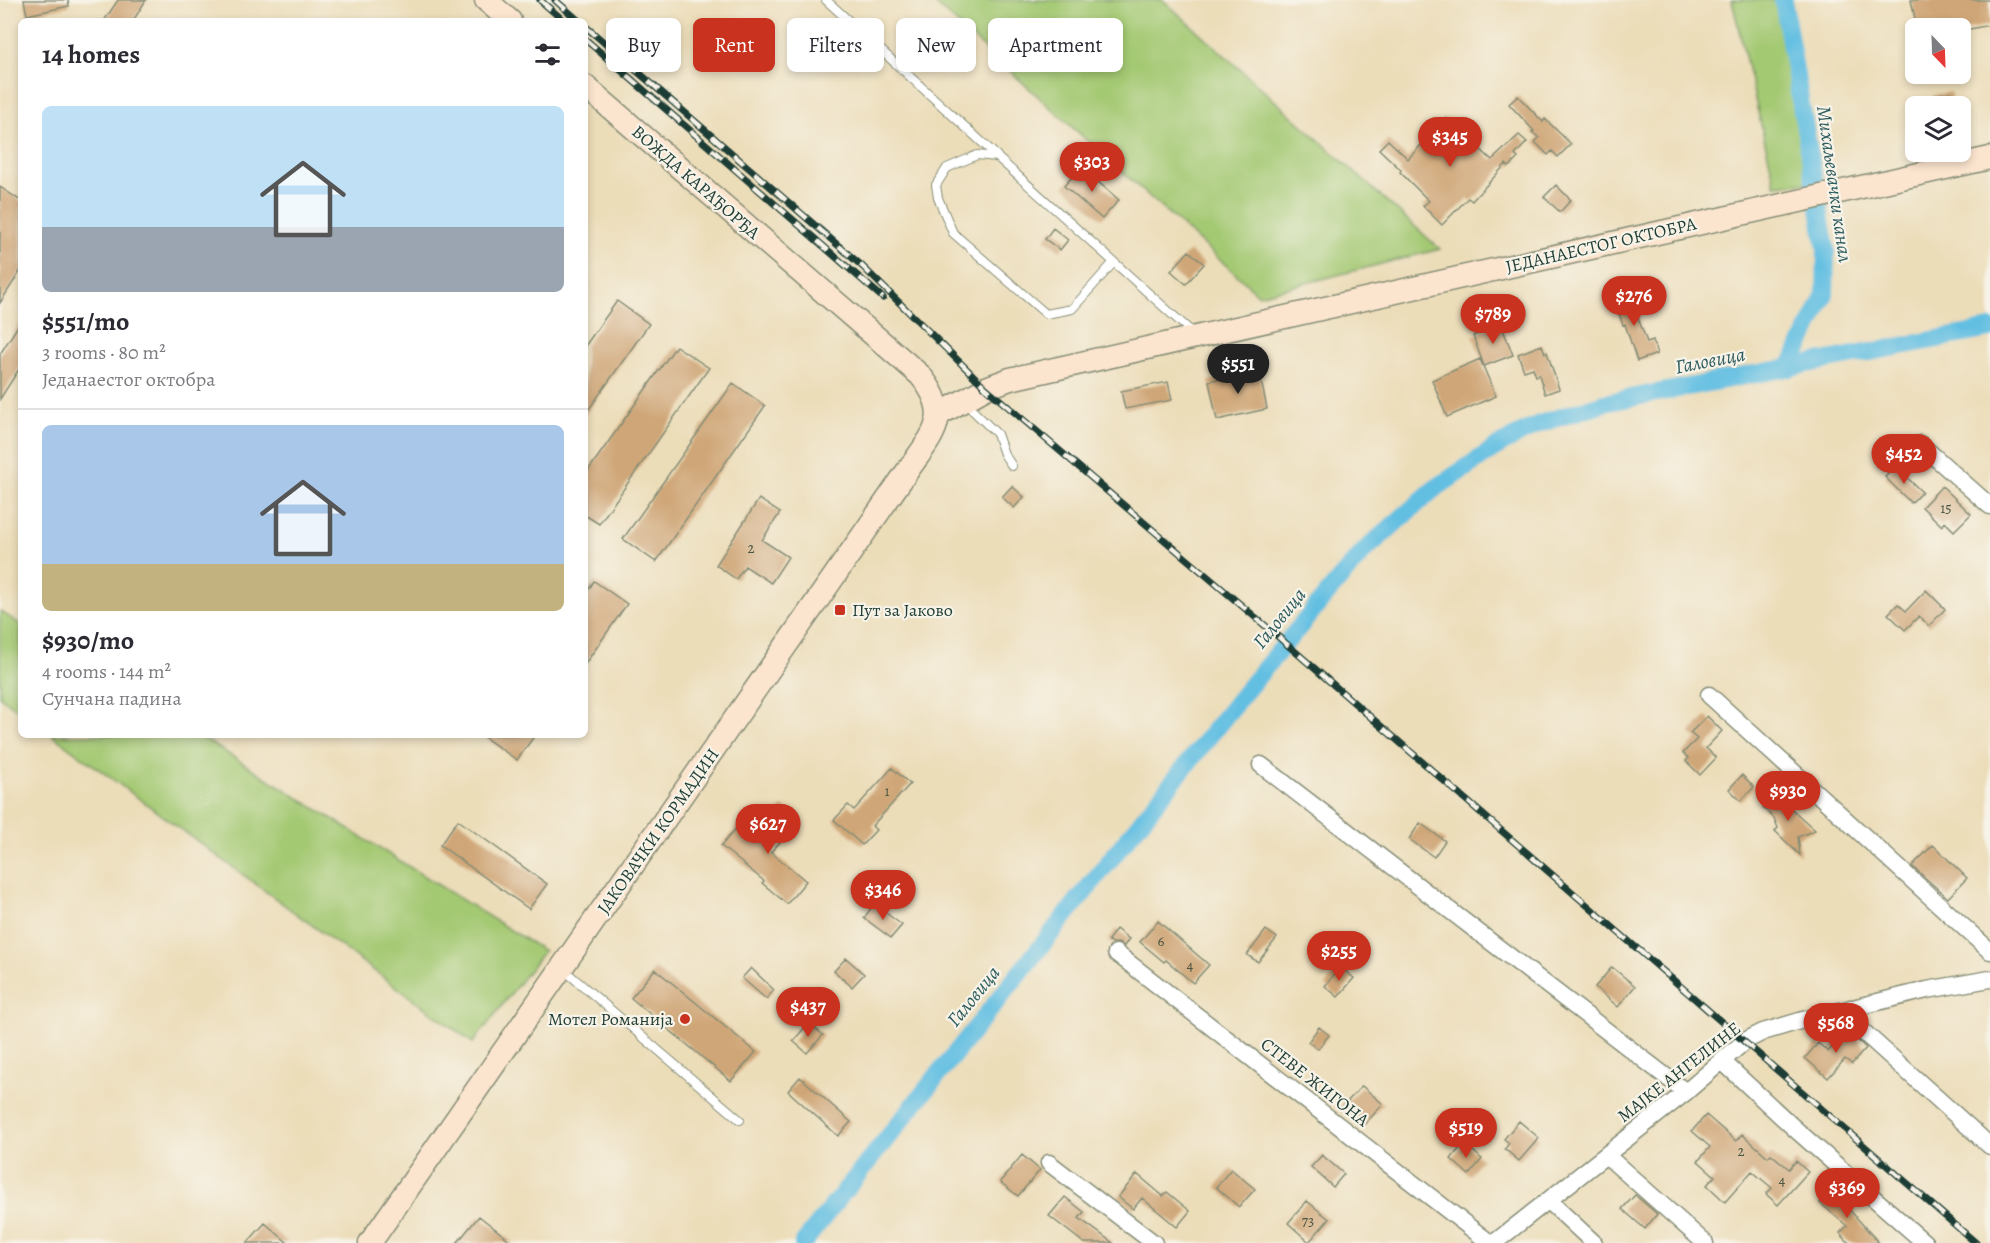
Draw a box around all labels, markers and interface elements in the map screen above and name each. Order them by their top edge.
chip: Buy [606,18,681,72]
chip: Rent [693,18,775,72]
chip: Filters [787,18,884,72]
chip: New [896,18,976,72]
chip: Apartment [988,18,1123,72]
north arrow [1905,18,1971,84]
map controls [1905,18,1971,162]
text: 14 homes [42,37,140,72]
icon: filters [531,38,564,71]
button: layers [1905,96,1971,162]
water label: Михаљевачки канал [1810,104,1859,264]
pin: $345 [1414,117,1486,168]
street label: ВОЖДА КАРАЂОРЂА [627,120,766,245]
text: $345 [1432,123,1468,150]
pin: $303 [1056,142,1128,193]
icon: home [249,145,357,253]
text: $303 [1074,148,1110,175]
street label: ЈЕДАНАЕСТОГ ОКТОБРА [1503,211,1699,279]
pin: $276 [1598,276,1670,327]
text: $276 [1616,282,1652,309]
pin: $789 [1457,294,1529,345]
text: $789 [1475,300,1511,327]
text: $551/mo [42,304,129,339]
text: 3 rooms · 80 m² [42,339,166,366]
water label: Галовица [1673,340,1748,381]
pin: $551 [1202,344,1274,395]
text: $551 [1221,350,1255,377]
text: Једанаестог октобра [42,366,216,393]
pin: $452 [1868,434,1940,485]
text: $452 [1886,440,1922,467]
icon: home [249,464,357,572]
house number: 15 [1940,498,1952,518]
house number: 2 [747,538,755,558]
water label: Галовица [1247,582,1312,654]
place label: Пут за Јаково [852,598,953,622]
marker: Пут за Јаково [833,603,847,617]
text: $930/mo [42,623,134,658]
text: 4 rooms · 144 m² [42,658,171,685]
text: Сунчана падина [42,685,182,712]
street label: ЈАКОВАЧКИ КОРМАДИН [592,743,724,919]
pin: $930 [1752,771,1824,822]
text: $930 [1769,777,1807,804]
house number: 1 [884,781,890,801]
pin: $627 [732,804,804,855]
text: $627 [750,810,786,837]
pin: $346 [847,870,919,921]
text: $346 [865,876,901,903]
house number: 6 [1158,931,1165,951]
pin: $255 [1303,931,1375,982]
text: $255 [1321,937,1357,964]
house number: 4 [1187,955,1194,975]
water label: Галовица [941,960,1006,1032]
pin: $437 [772,987,844,1038]
text: $437 [790,993,826,1020]
pin: $568 [1800,1003,1872,1054]
place label: Мотел Романија [548,1007,674,1031]
text: $568 [1818,1009,1854,1036]
marker: Мотел Романија [678,1012,692,1026]
street label: МАЈКЕ АНГЕЛИНЕ [1613,1016,1745,1128]
street label: СТЕВЕ ЖИГОНА [1256,1032,1375,1132]
pin: $519 [1430,1108,1502,1159]
text: $519 [1449,1114,1483,1141]
house number: 2 [1737,1141,1745,1161]
pin: $369 [1811,1168,1883,1219]
house number: 4 [1779,1170,1786,1190]
text: $369 [1829,1174,1865,1201]
house number: 73 [1302,1211,1314,1231]

